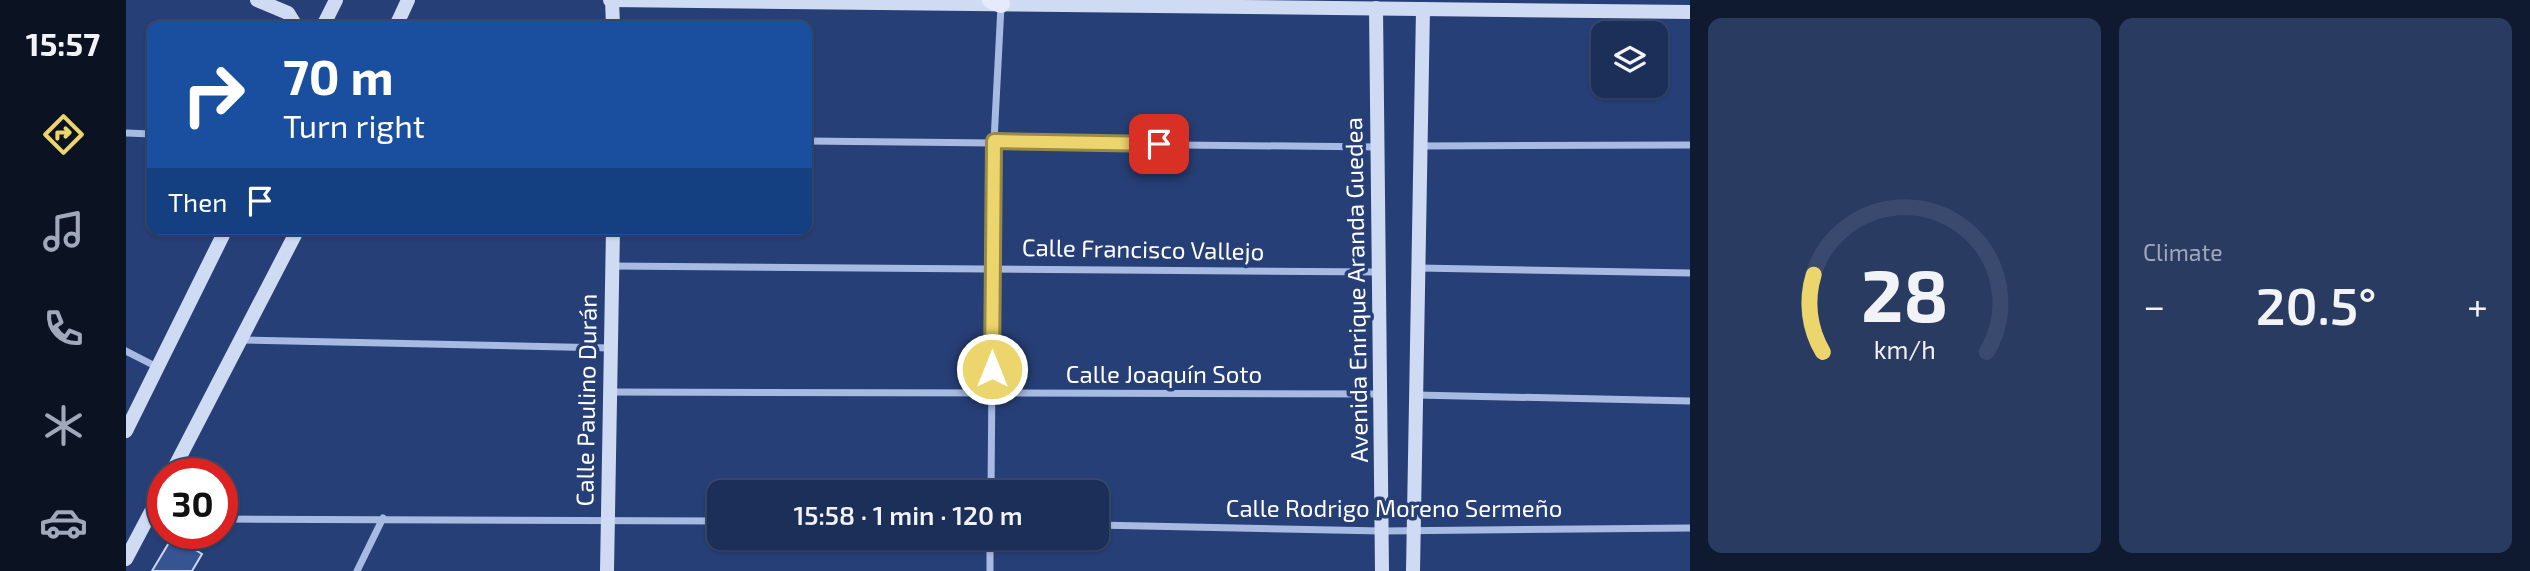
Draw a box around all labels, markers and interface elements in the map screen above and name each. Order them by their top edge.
map controls [1591,21,1668,98]
button: layers [1591,21,1668,98]
text: 15:57 [26,24,100,62]
text: 70 m [283,46,394,105]
icon: right [168,49,259,140]
text: Turn right [283,106,425,144]
icon: directions [39,110,88,159]
pin [1129,114,1189,174]
street label: Avenida Enrique Aranda Guedea [1338,117,1373,463]
icon: arrive [1140,125,1178,163]
icon: arrive [241,182,279,220]
text: Then [168,186,227,217]
icon: music [39,207,88,256]
street label: Calle Francisco Vallejo [1022,232,1264,265]
text: Climate [2143,238,2223,266]
text: 28 [1861,249,1948,337]
text: 20.5° [2256,273,2377,335]
text: − [2143,282,2165,328]
text: + [2467,282,2488,328]
street label: Calle Paulino Durán [569,293,602,507]
icon: phone [39,304,88,353]
position arrow [955,332,1029,406]
text: km/h [1873,333,1936,363]
street label: Calle Joaquín Soto [1066,359,1262,388]
icon: climate [39,401,88,450]
speed limit sign: 30 [147,458,238,549]
street label: Calle Rodrigo Moreno Sermeño [1226,493,1562,522]
icon: car [39,498,88,547]
text: 15:58 · 1 min · 120 m [793,499,1023,530]

